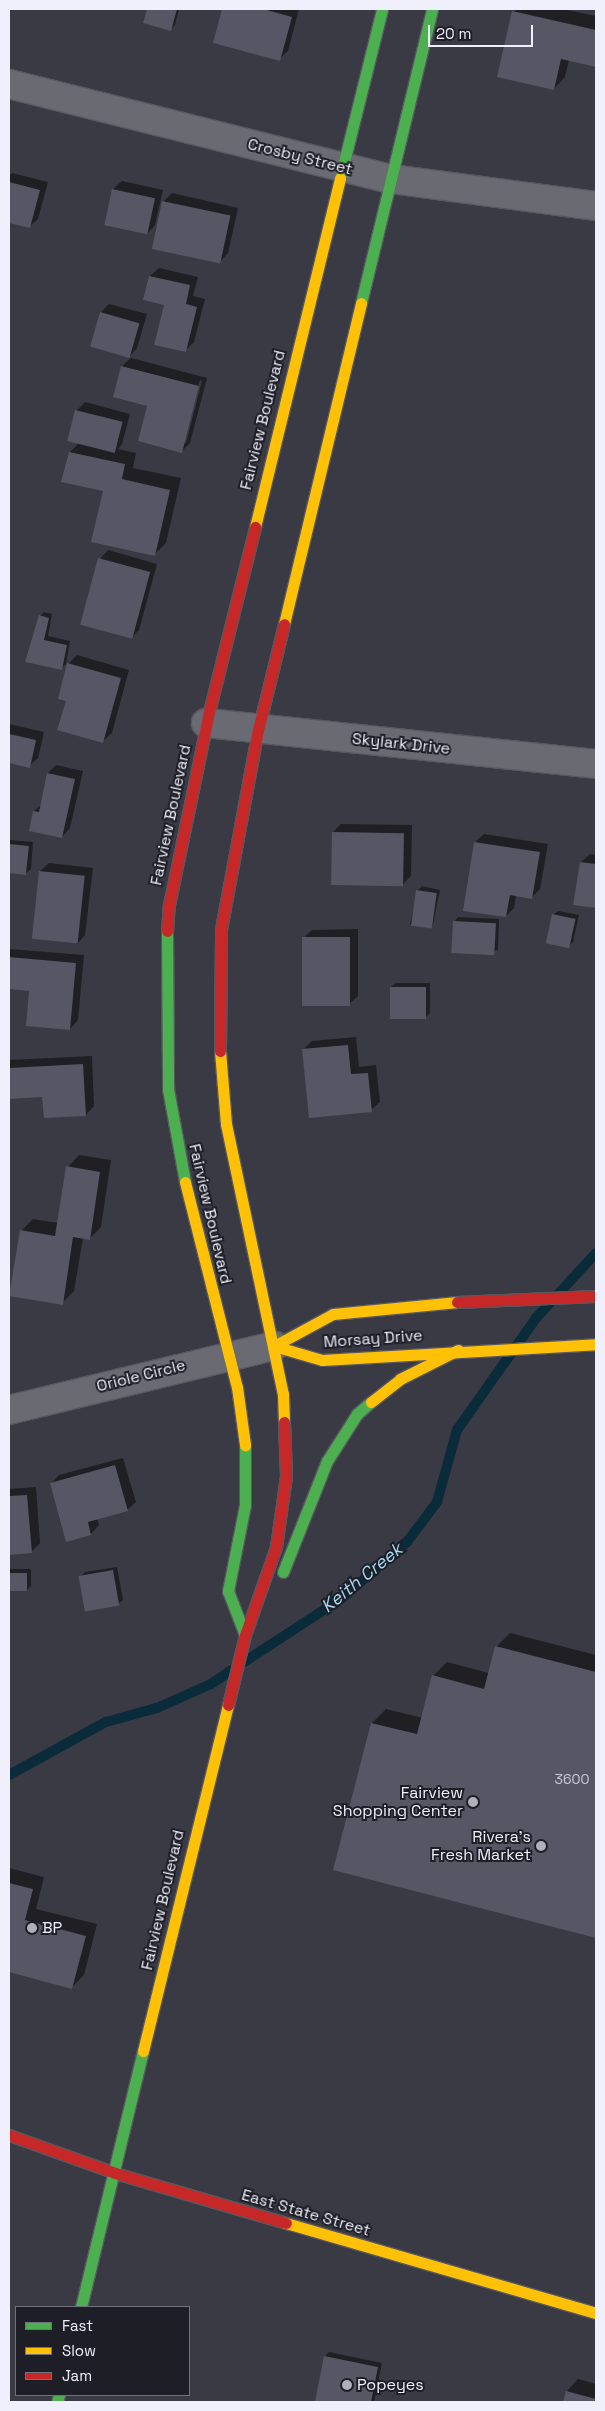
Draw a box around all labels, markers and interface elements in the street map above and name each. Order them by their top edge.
scale bar [430,15,535,47]
text: 20 m [436,24,471,43]
street label: Crosby Street [246,135,354,179]
street label: Fairview Boulevard [236,348,290,492]
street label: Skylark Drive [351,729,451,759]
street label: Fairview Boulevard [147,743,195,887]
street label: Fairview Boulevard [185,1142,235,1286]
street label: Morsay Drive [323,1326,423,1352]
street label: Oriole Circle [95,1356,187,1396]
water label: Keith Creek [317,1539,407,1617]
house number: 3600 [555,1771,589,1787]
place label: Fairview Shopping Center [333,1783,463,1821]
marker: Fairview Shopping Center [467,1796,479,1808]
place label: Rivera's Fresh Market [431,1827,531,1865]
street label: Fairview Boulevard [138,1828,188,1972]
marker: Rivera's Fresh Market [535,1840,547,1852]
place label: BP [42,1918,62,1938]
marker: BP [26,1922,38,1934]
street label: East State Street [239,2185,373,2241]
legend [15,2306,190,2396]
text: Fast [62,2316,93,2335]
text: Slow [62,2341,96,2360]
text: Jam [62,2366,92,2385]
place label: Popeyes [357,2375,424,2395]
marker: Popeyes [341,2379,353,2391]

